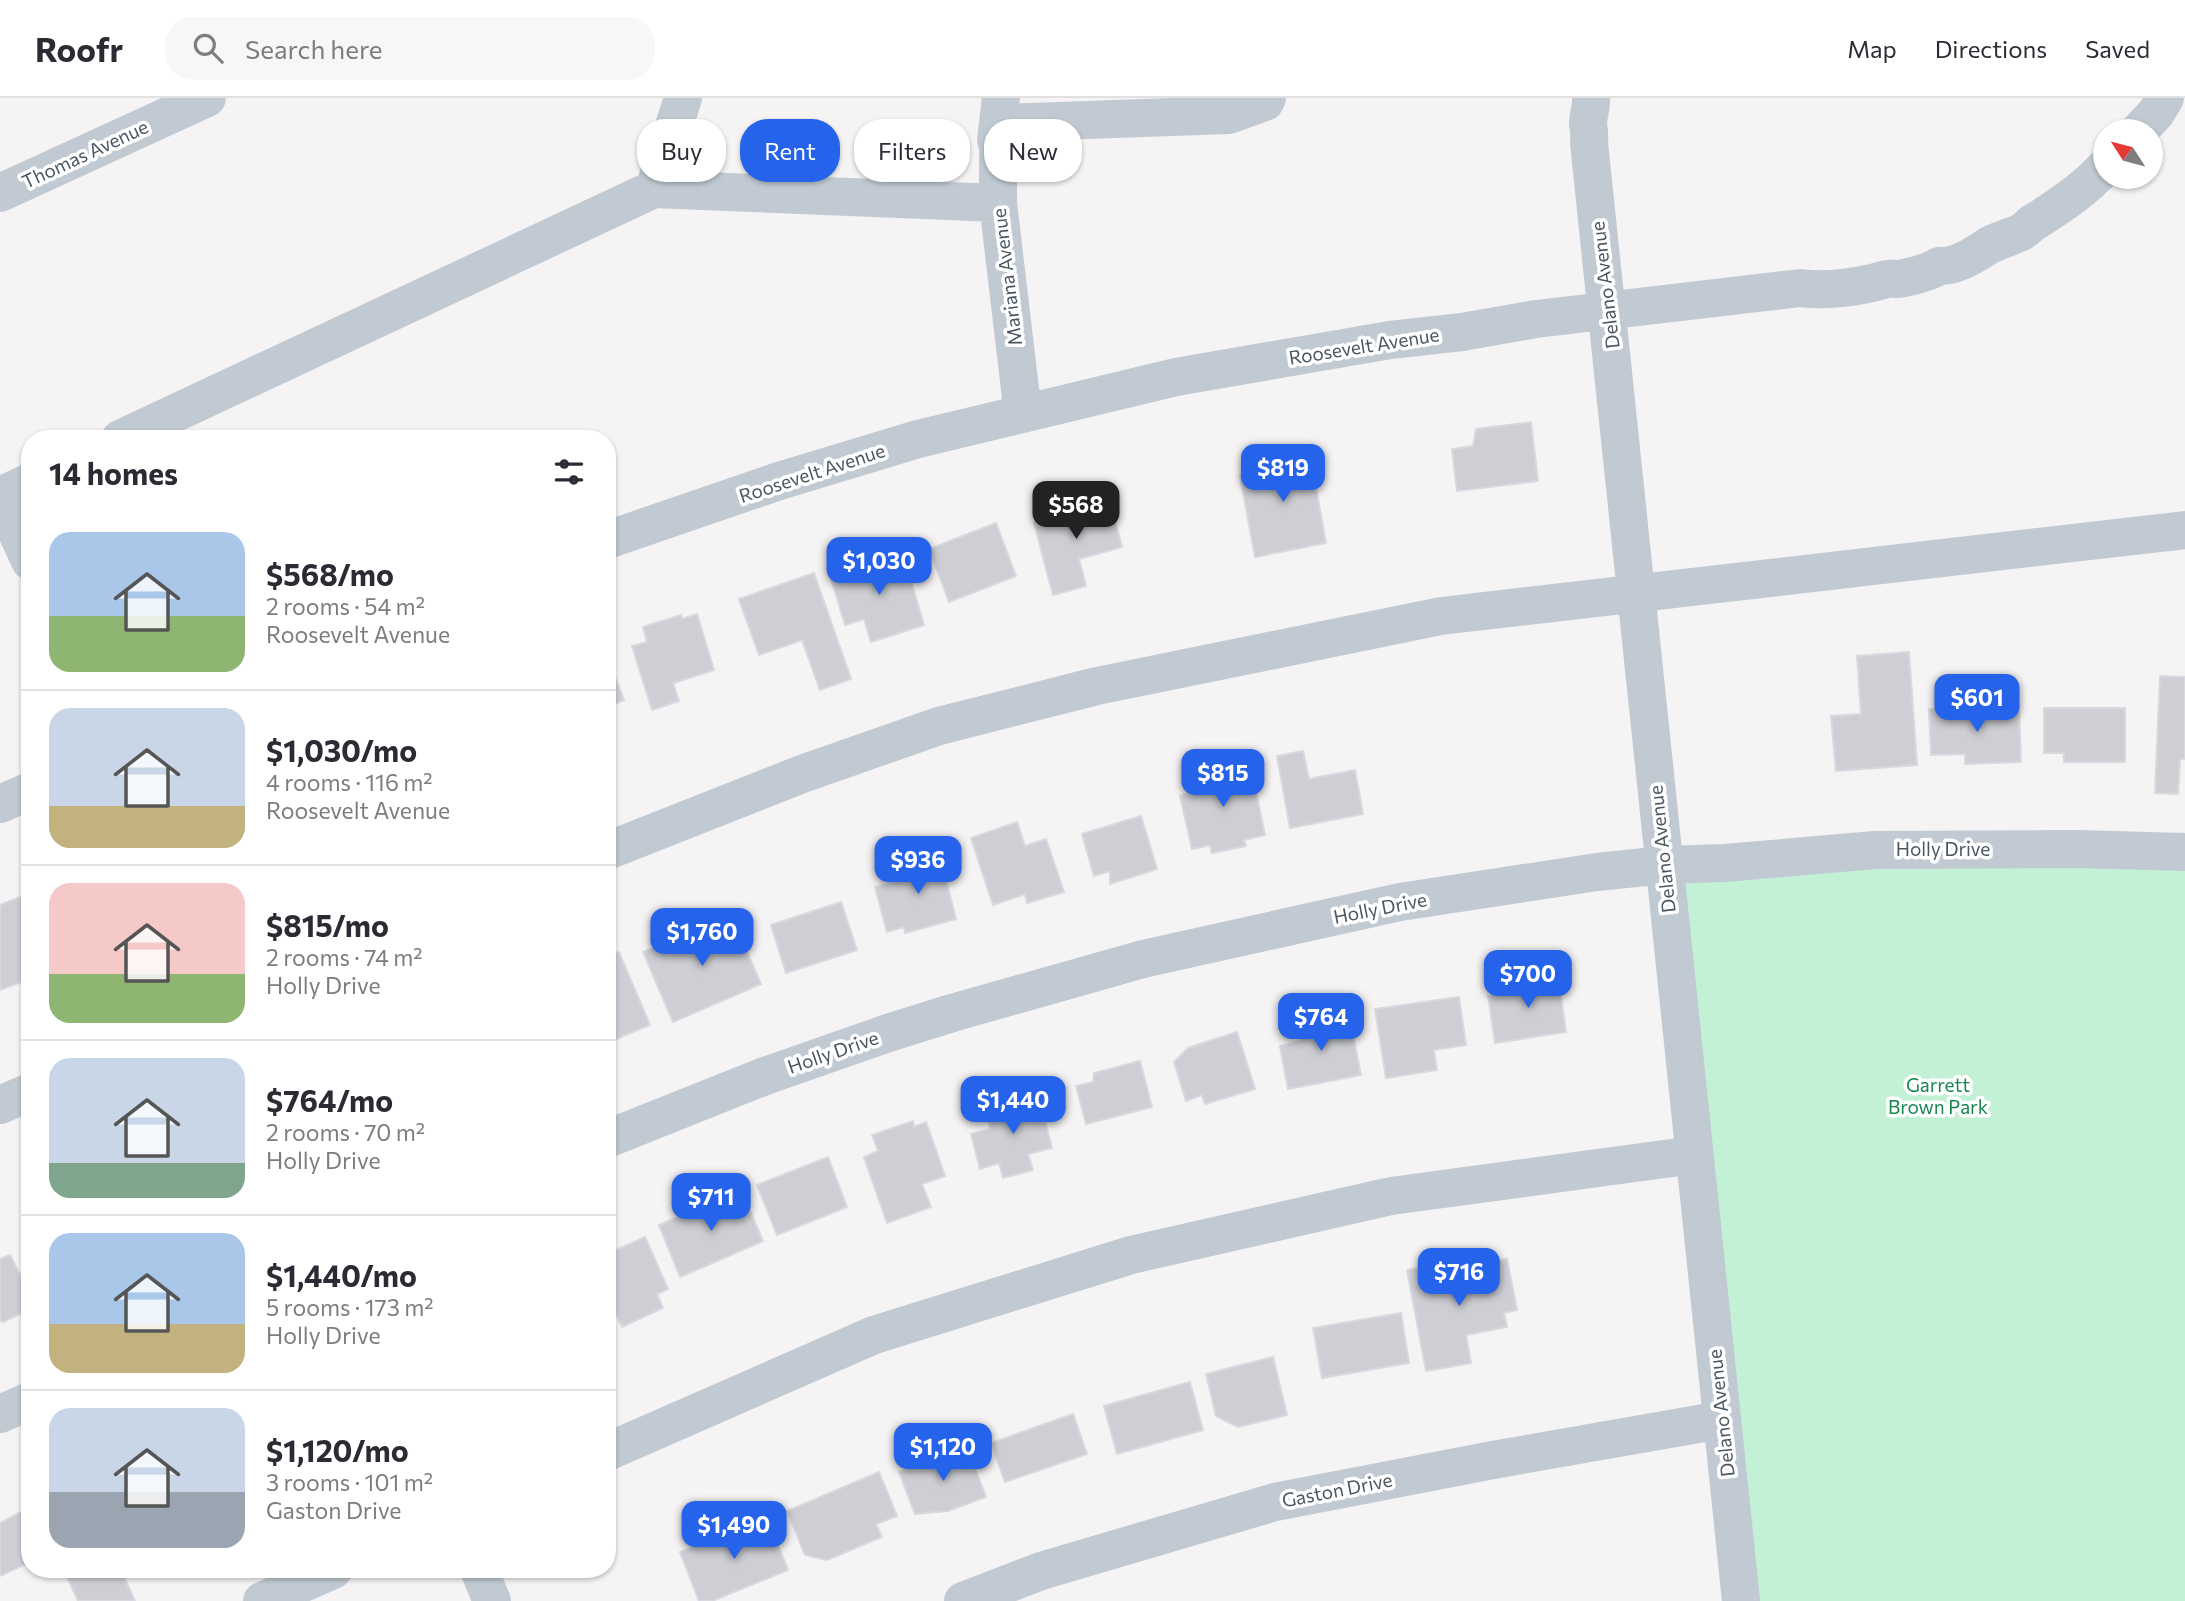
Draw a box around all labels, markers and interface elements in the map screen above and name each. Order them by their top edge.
search box [165,17,655,80]
text: Roofr [35,28,123,69]
icon: search [189,29,227,67]
text: Search here [245,33,383,64]
text: Map [1847,34,1897,63]
text: Directions [1935,34,2047,63]
text: Saved [2085,34,2150,63]
street label: Thomas Avenue [18,114,152,193]
chip: Buy [637,119,726,182]
chip: Rent [740,119,840,182]
chip: Filters [854,119,970,182]
chip: New [984,119,1082,182]
north arrow [2093,119,2163,189]
map controls [2093,119,2163,189]
street label: Mariana Avenue [987,207,1026,347]
street label: Delano Avenue [1585,220,1624,350]
street label: Roosevelt Avenue [1287,322,1441,369]
street label: Roosevelt Avenue [736,438,888,507]
pin: $819 [1242,444,1324,504]
icon: filters [550,453,588,491]
text: $819 [1257,453,1309,481]
text: 14 homes [49,454,178,491]
pin: $568 [1035,482,1117,541]
text: $568 [1048,490,1104,518]
pin: $1,030 [822,538,936,597]
text: $1,030 [843,546,915,574]
text: $568/mo [266,555,394,592]
icon: home [105,560,189,644]
text: 2 rooms · 54 m² [266,592,425,620]
text: Roosevelt Avenue [266,620,450,648]
pin: $601 [1936,674,2018,734]
text: $601 [1950,683,2004,711]
text: $1,030/mo [266,731,417,768]
icon: home [105,736,189,820]
pin: $815 [1182,750,1264,809]
text: $815 [1197,758,1249,786]
text: 4 rooms · 116 m² [266,768,433,796]
street label: Delano Avenue [1643,784,1680,914]
text: Roosevelt Avenue [266,796,450,824]
pin: $936 [877,836,959,896]
street label: Holly Drive [1896,837,1990,860]
text: $936 [891,845,945,873]
street label: Holly Drive [1331,887,1429,928]
text: $815/mo [266,906,389,943]
pin: $1,760 [645,908,759,968]
icon: home [105,911,189,995]
text: $1,760 [666,917,738,945]
text: 2 rooms · 74 m² [266,943,422,971]
pin: $700 [1487,950,1569,1010]
text: $700 [1500,959,1556,987]
text: Holly Drive [266,971,381,999]
pin: $764 [1280,993,1362,1053]
text: $764 [1294,1002,1348,1030]
street label: Holly Drive [784,1025,881,1078]
park label: Garrett Brown Park [1888,1073,1988,1118]
pin: $1,440 [956,1076,1070,1136]
text: $764/mo [266,1081,393,1118]
text: $1,440 [977,1085,1049,1113]
icon: home [105,1086,189,1170]
text: 2 rooms · 70 m² [266,1118,425,1146]
text: Holly Drive [266,1146,381,1174]
pin: $711 [670,1174,752,1233]
text: $711 [688,1182,734,1210]
pin: $716 [1418,1248,1500,1308]
text: $1,440/mo [266,1256,417,1293]
text: $716 [1434,1257,1484,1285]
icon: home [105,1261,189,1345]
text: 5 rooms · 173 m² [266,1293,433,1321]
text: Holly Drive [266,1321,381,1349]
street label: Delano Avenue [1702,1348,1739,1478]
pin: $1,120 [886,1424,1000,1483]
text: $1,120/mo [266,1431,409,1468]
text: $1,120 [910,1432,976,1460]
icon: home [105,1436,189,1520]
text: 3 rooms · 101 m² [266,1468,433,1496]
street label: Gaston Drive [1280,1468,1394,1511]
text: Gaston Drive [266,1496,401,1524]
pin: $1,490 [677,1502,791,1561]
text: $1,490 [698,1510,770,1538]

